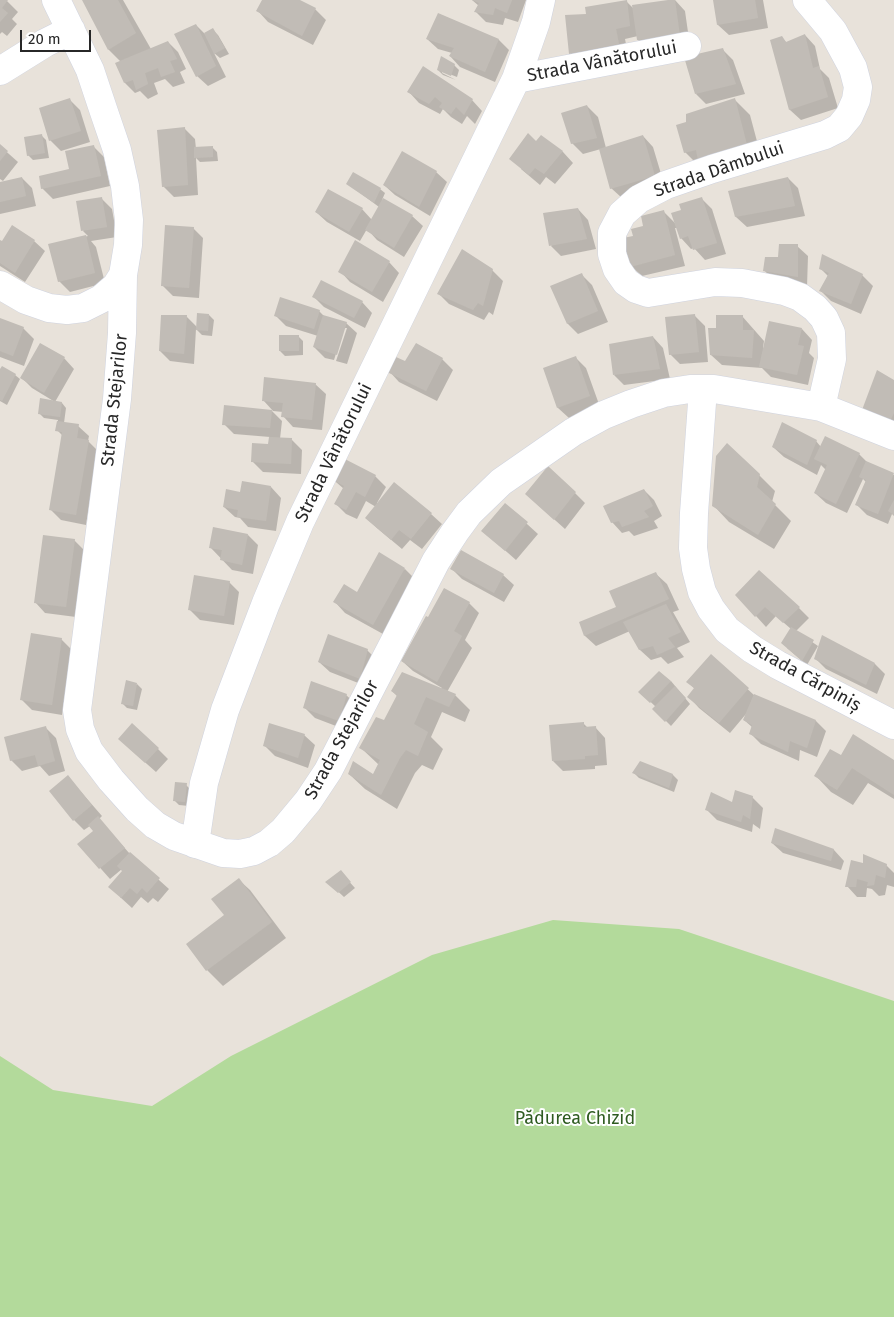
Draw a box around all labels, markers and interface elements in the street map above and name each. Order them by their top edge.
scale bar [22,20,94,52]
text: 20 m [28,30,61,48]
street label: Strada Vânătorului [525,37,679,87]
street label: Strada Dâmbului [651,138,787,202]
street label: Strada Stejarilor [97,333,133,467]
street label: Strada Vânătorului [291,380,377,526]
street label: Strada Cărpiniș [745,637,865,717]
street label: Strada Stejarilor [300,677,384,803]
park label: Pădurea Chizid [515,1108,635,1130]

